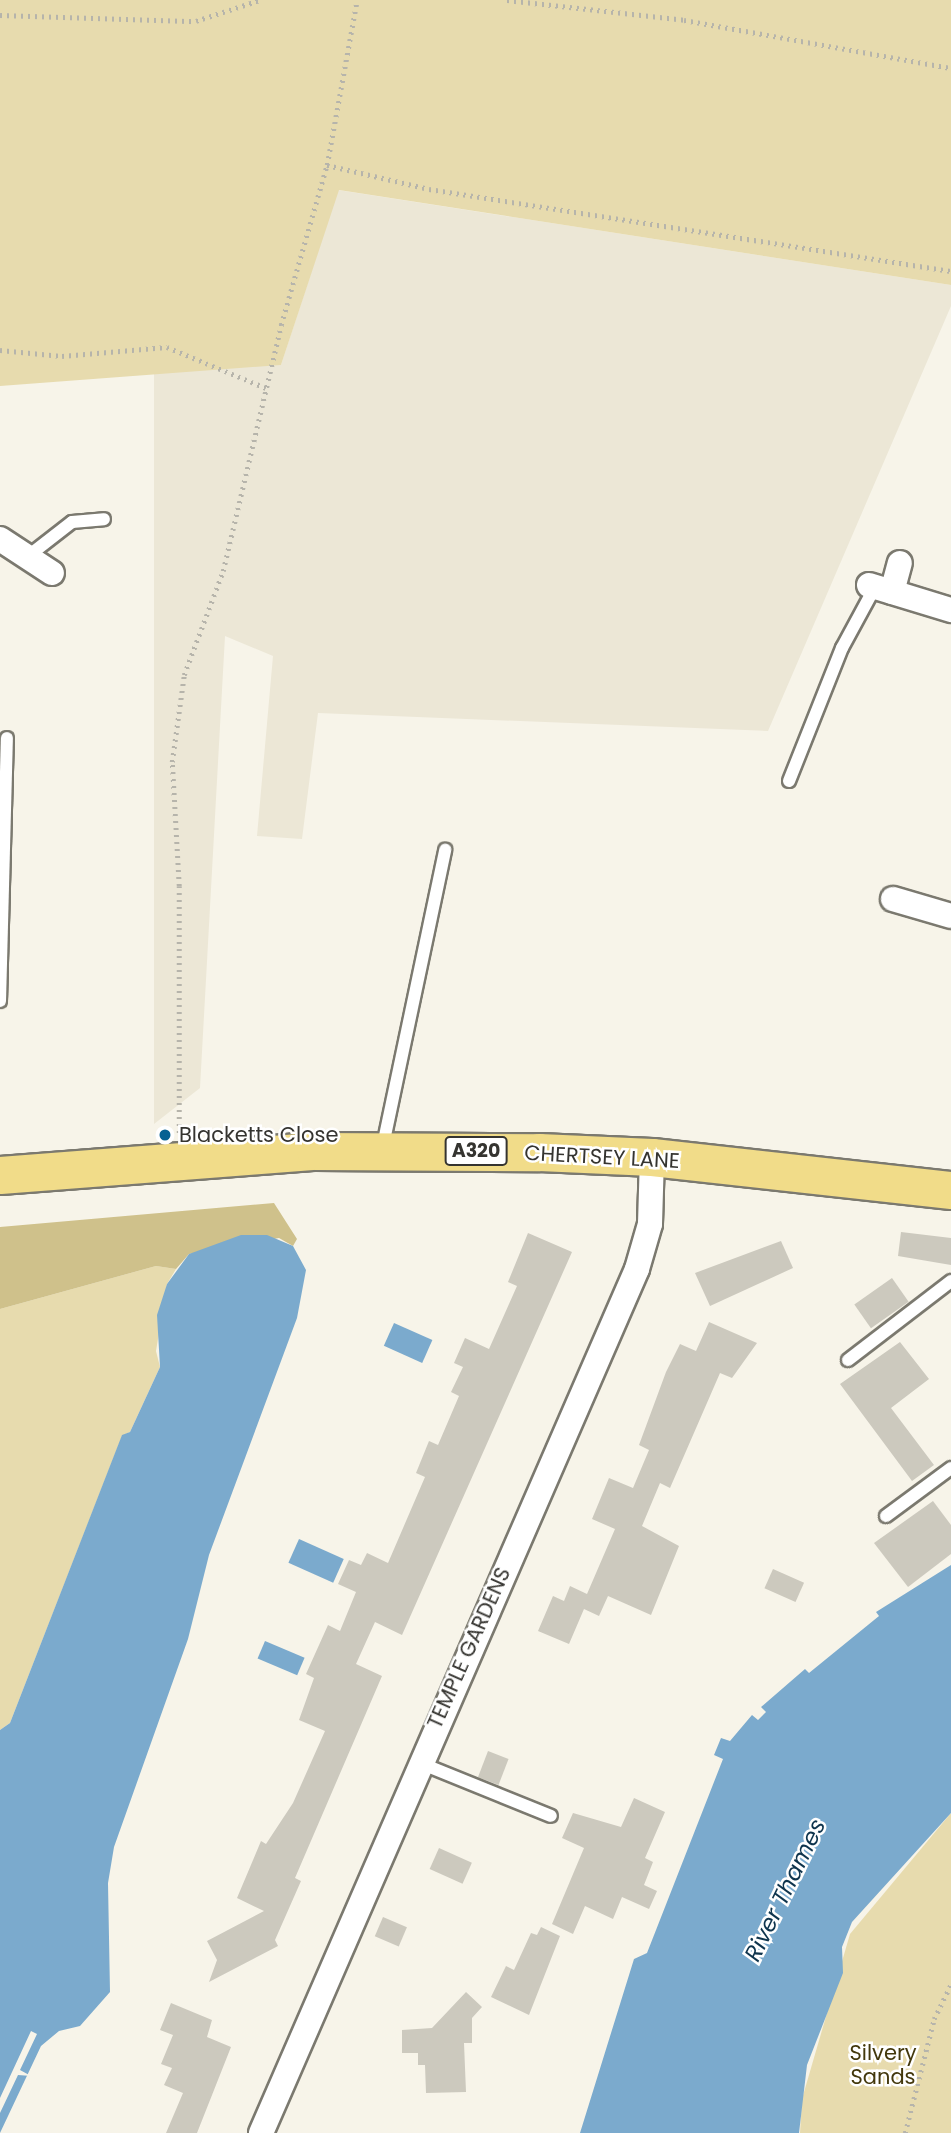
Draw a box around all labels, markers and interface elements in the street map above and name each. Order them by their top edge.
place label: Blacketts Close [179,1122,338,1148]
marker: Blacketts Close [157,1127,173,1143]
road number: A320 [444,1135,508,1166]
street label: CHERTSEY LANE [524,1140,680,1174]
street label: TEMPLE GARDENS [422,1563,516,1733]
water label: River Thames [739,1814,831,1966]
park label: Silvery Sands [849,2040,917,2090]

